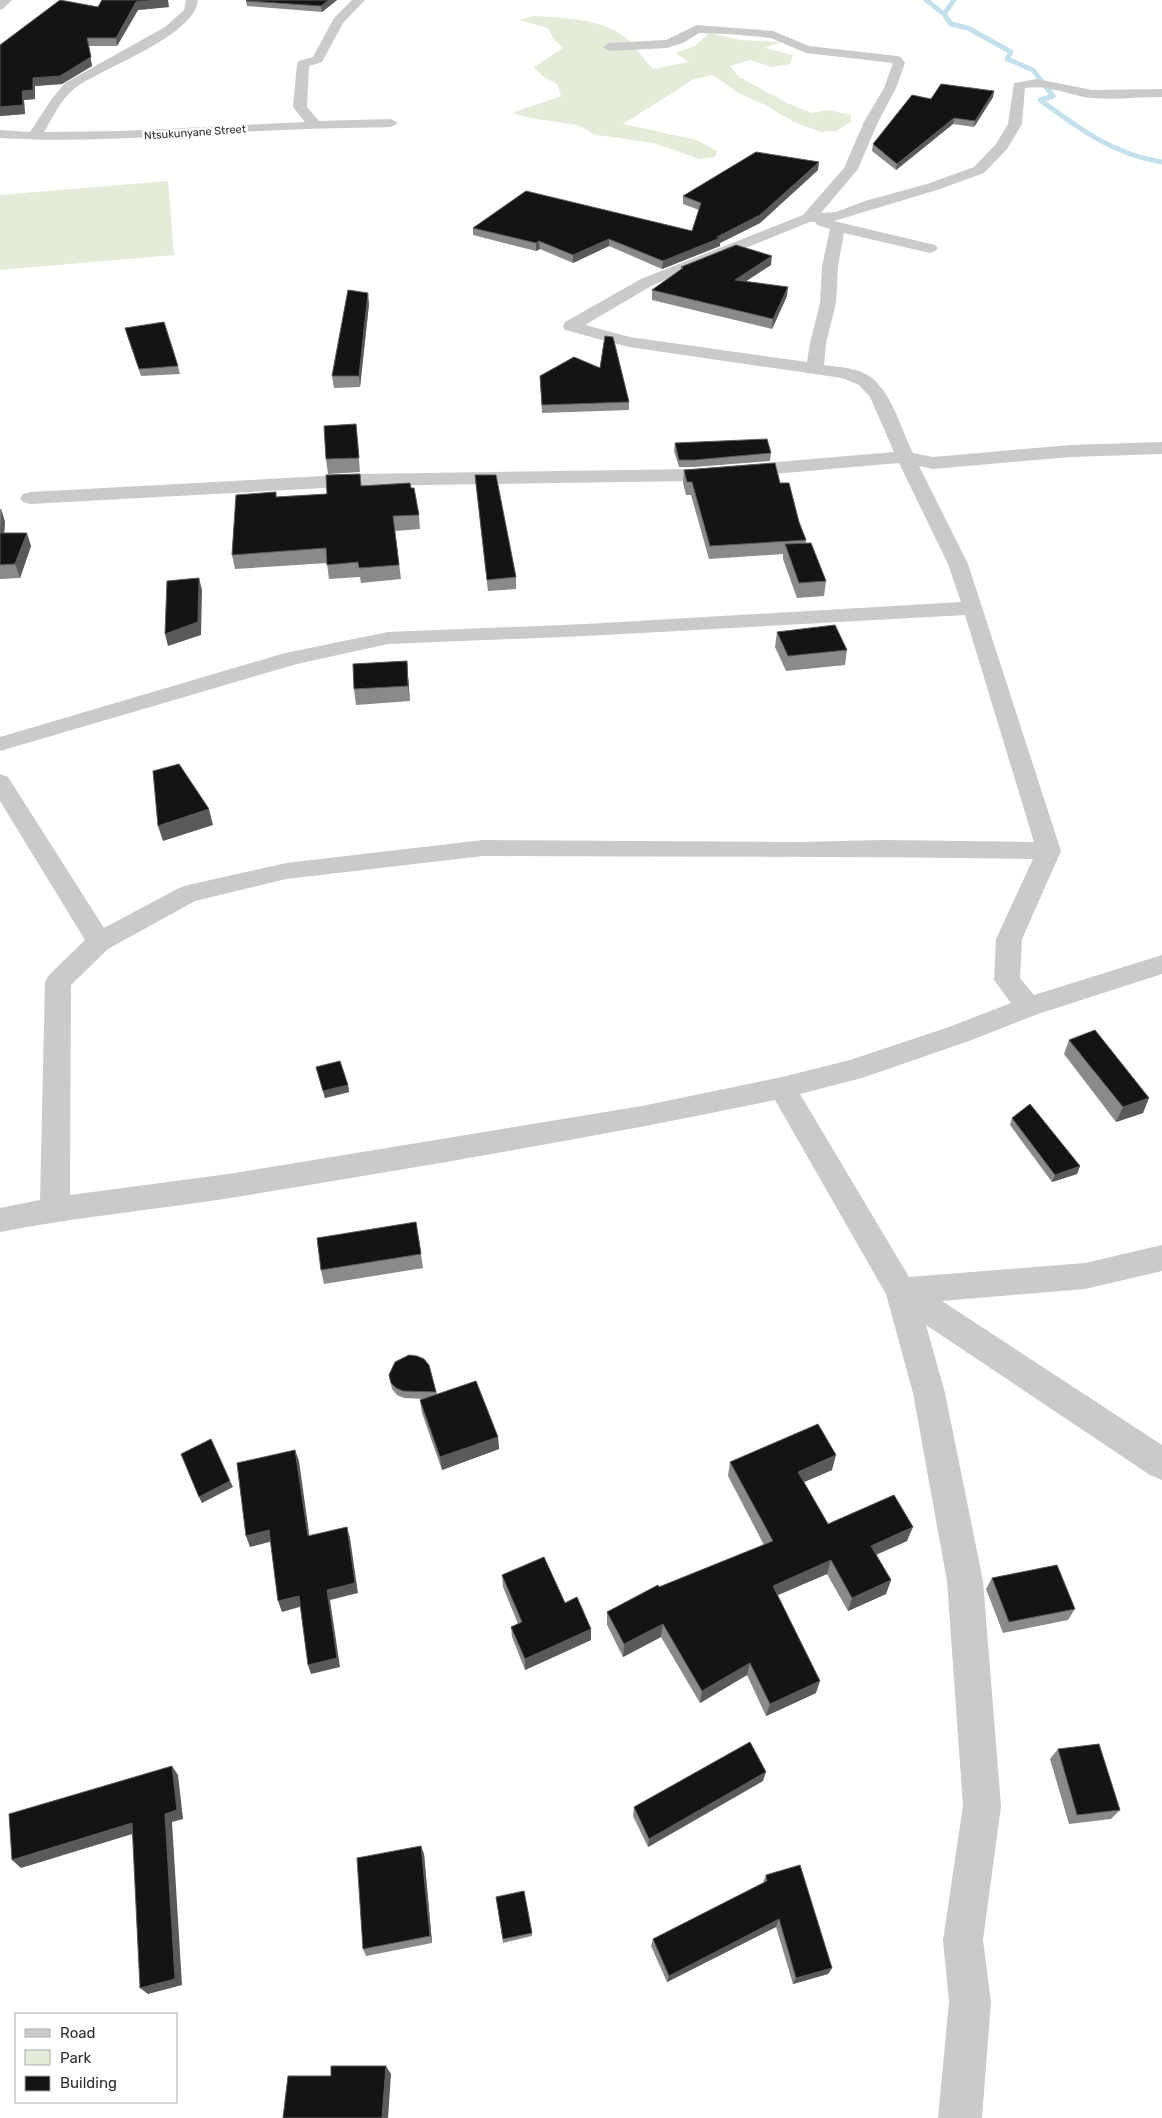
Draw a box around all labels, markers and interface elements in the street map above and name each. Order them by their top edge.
street label: Ntsukunyane Street [144,122,247,143]
legend [15,2013,178,2103]
text: Road [60,2024,96,2042]
text: Park [60,2049,91,2067]
text: Building [60,2074,117,2092]

